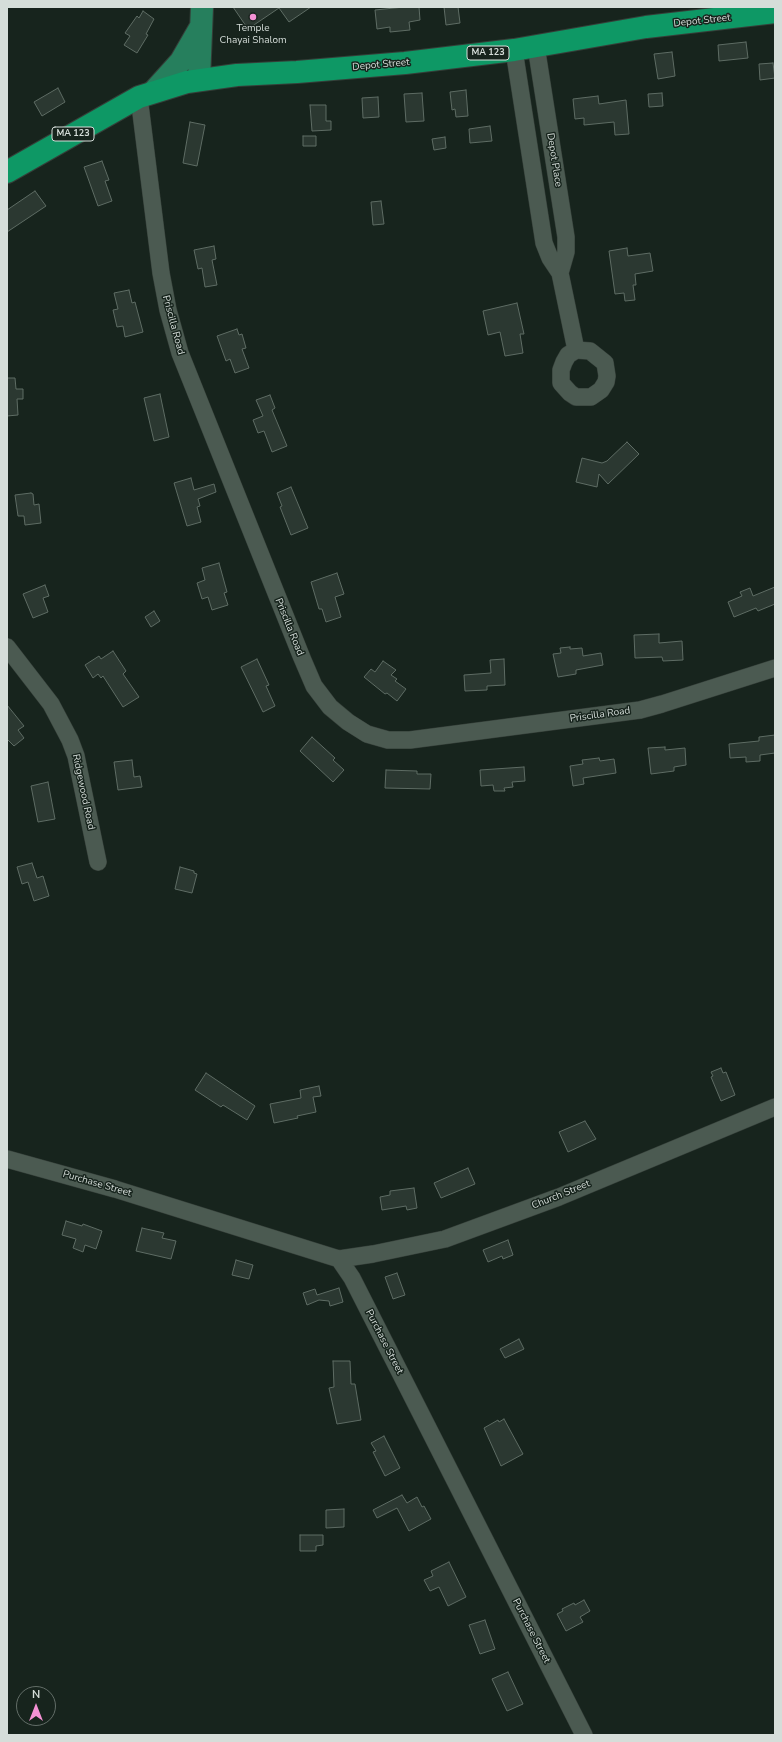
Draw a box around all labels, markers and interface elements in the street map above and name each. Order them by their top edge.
marker: Temple Chayai Shalom [248,12,258,22]
street label: Depot Street [673,12,731,30]
place label: Temple Chayai Shalom [219,23,287,46]
road number: MA 123 [467,46,509,60]
street label: Depot Street [352,57,410,73]
road number: MA 123 [52,127,94,141]
street label: Depot Place [544,132,564,188]
street label: Priscilla Road [159,294,187,356]
street label: Priscilla Road [272,596,306,658]
street label: Priscilla Road [569,705,631,725]
street label: Ridgewood Road [69,753,97,831]
street label: Purchase Street [61,1168,133,1200]
street label: Church Street [530,1178,592,1212]
street label: Purchase Street [363,1308,405,1376]
street label: Purchase Street [510,1597,552,1665]
north arrow [16,1686,56,1726]
text: N [32,1687,40,1702]

